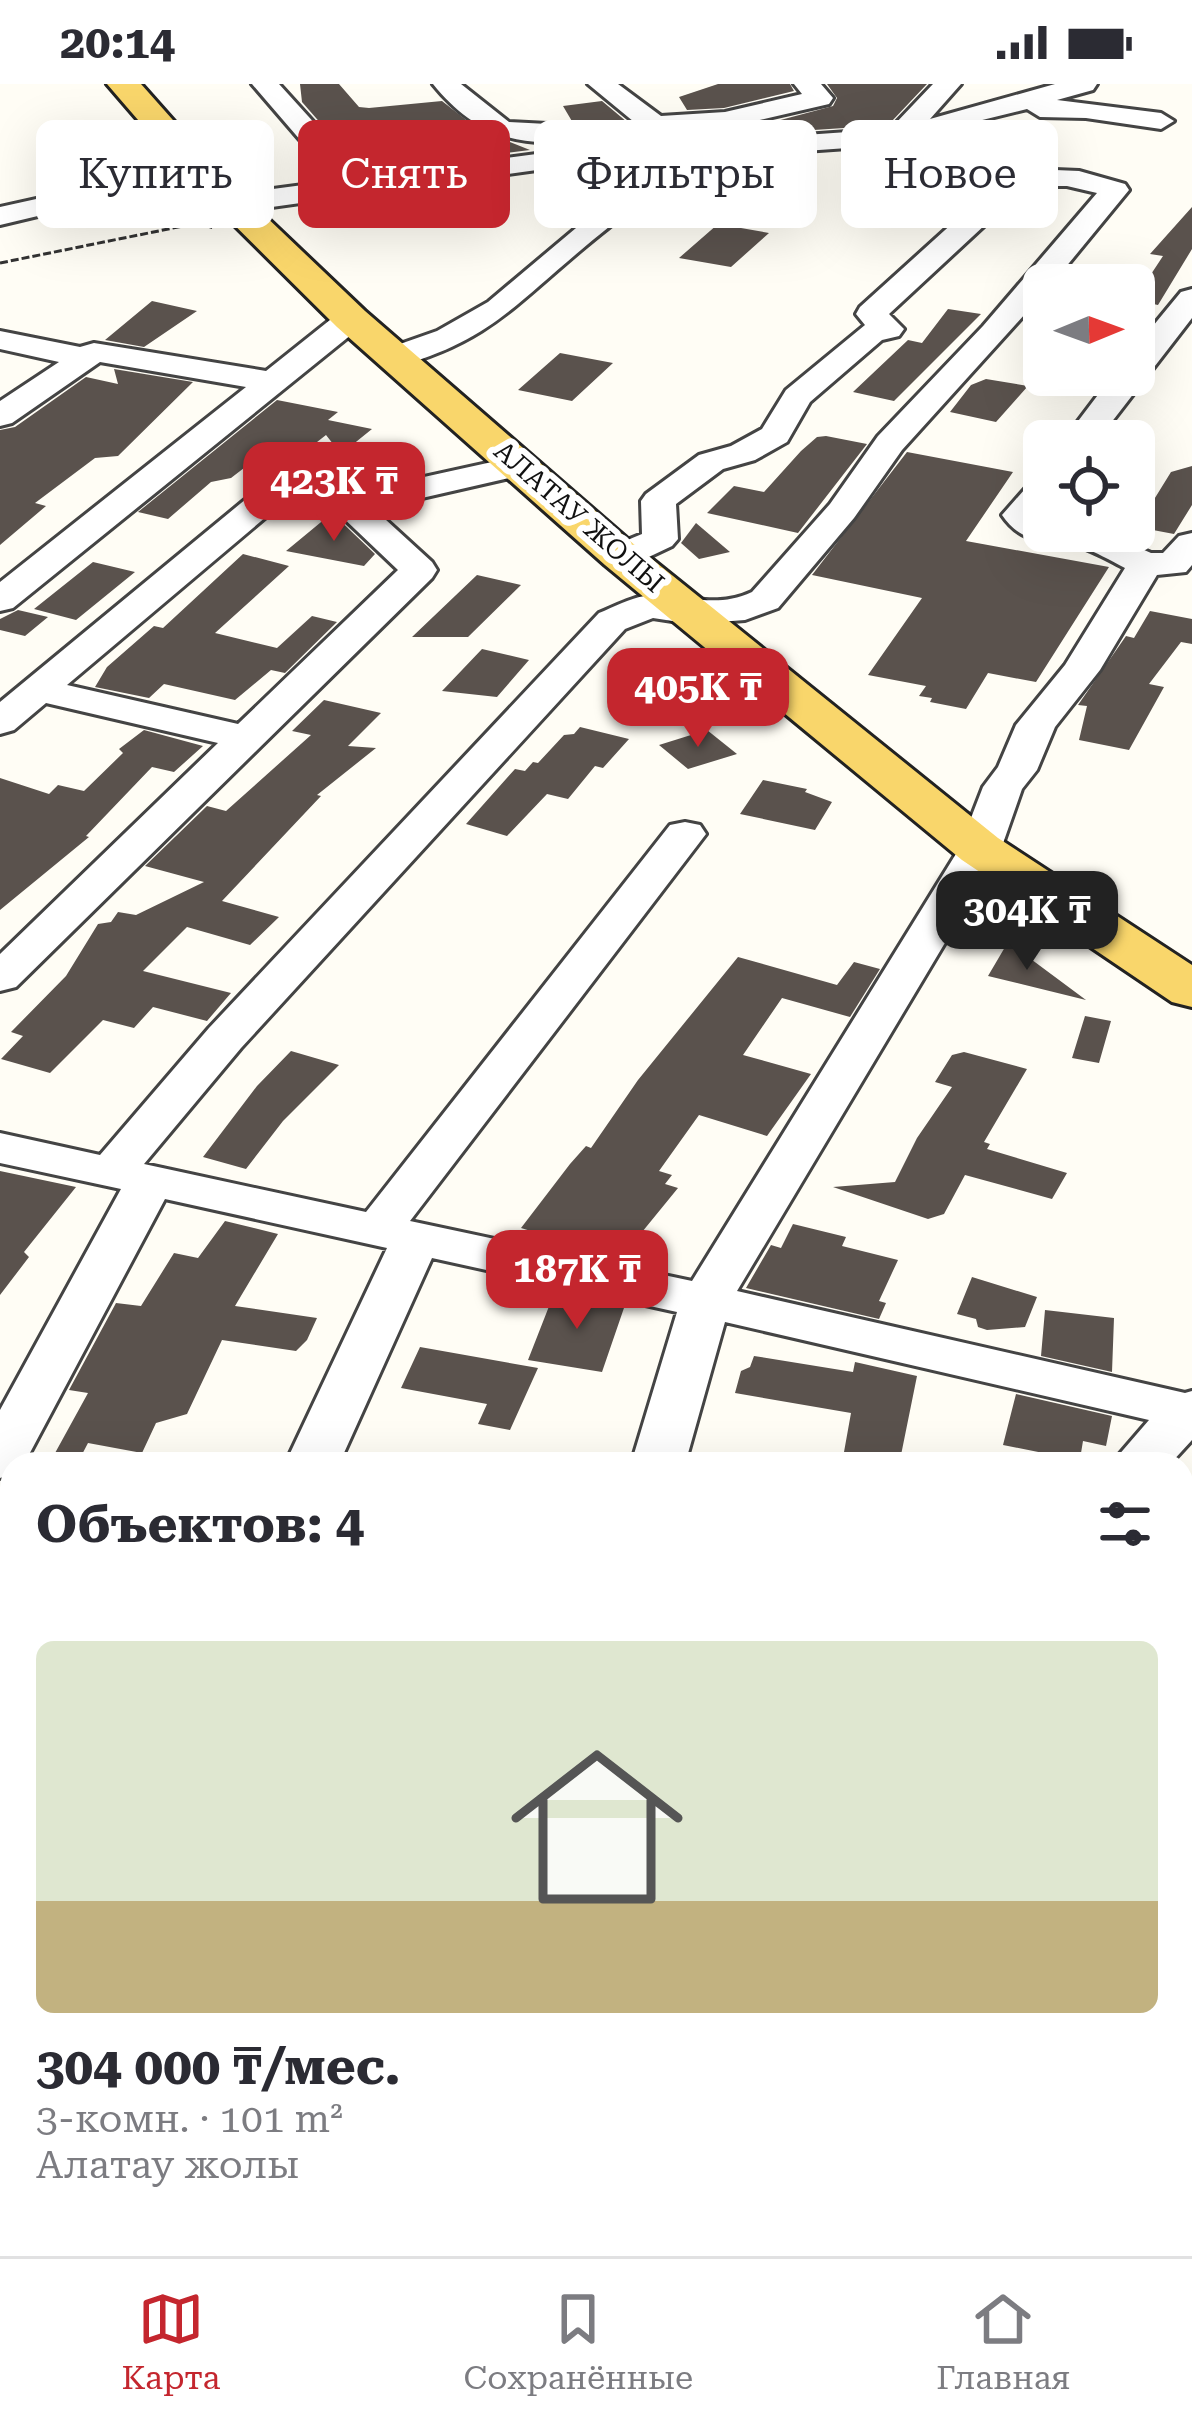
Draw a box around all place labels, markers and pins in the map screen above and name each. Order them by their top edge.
pin: 423K ₸ [236,442,432,544]
pin: 405K ₸ [600,648,796,750]
pin: 304K ₸ [929,871,1125,973]
pin: 187K ₸ [479,1230,675,1332]

